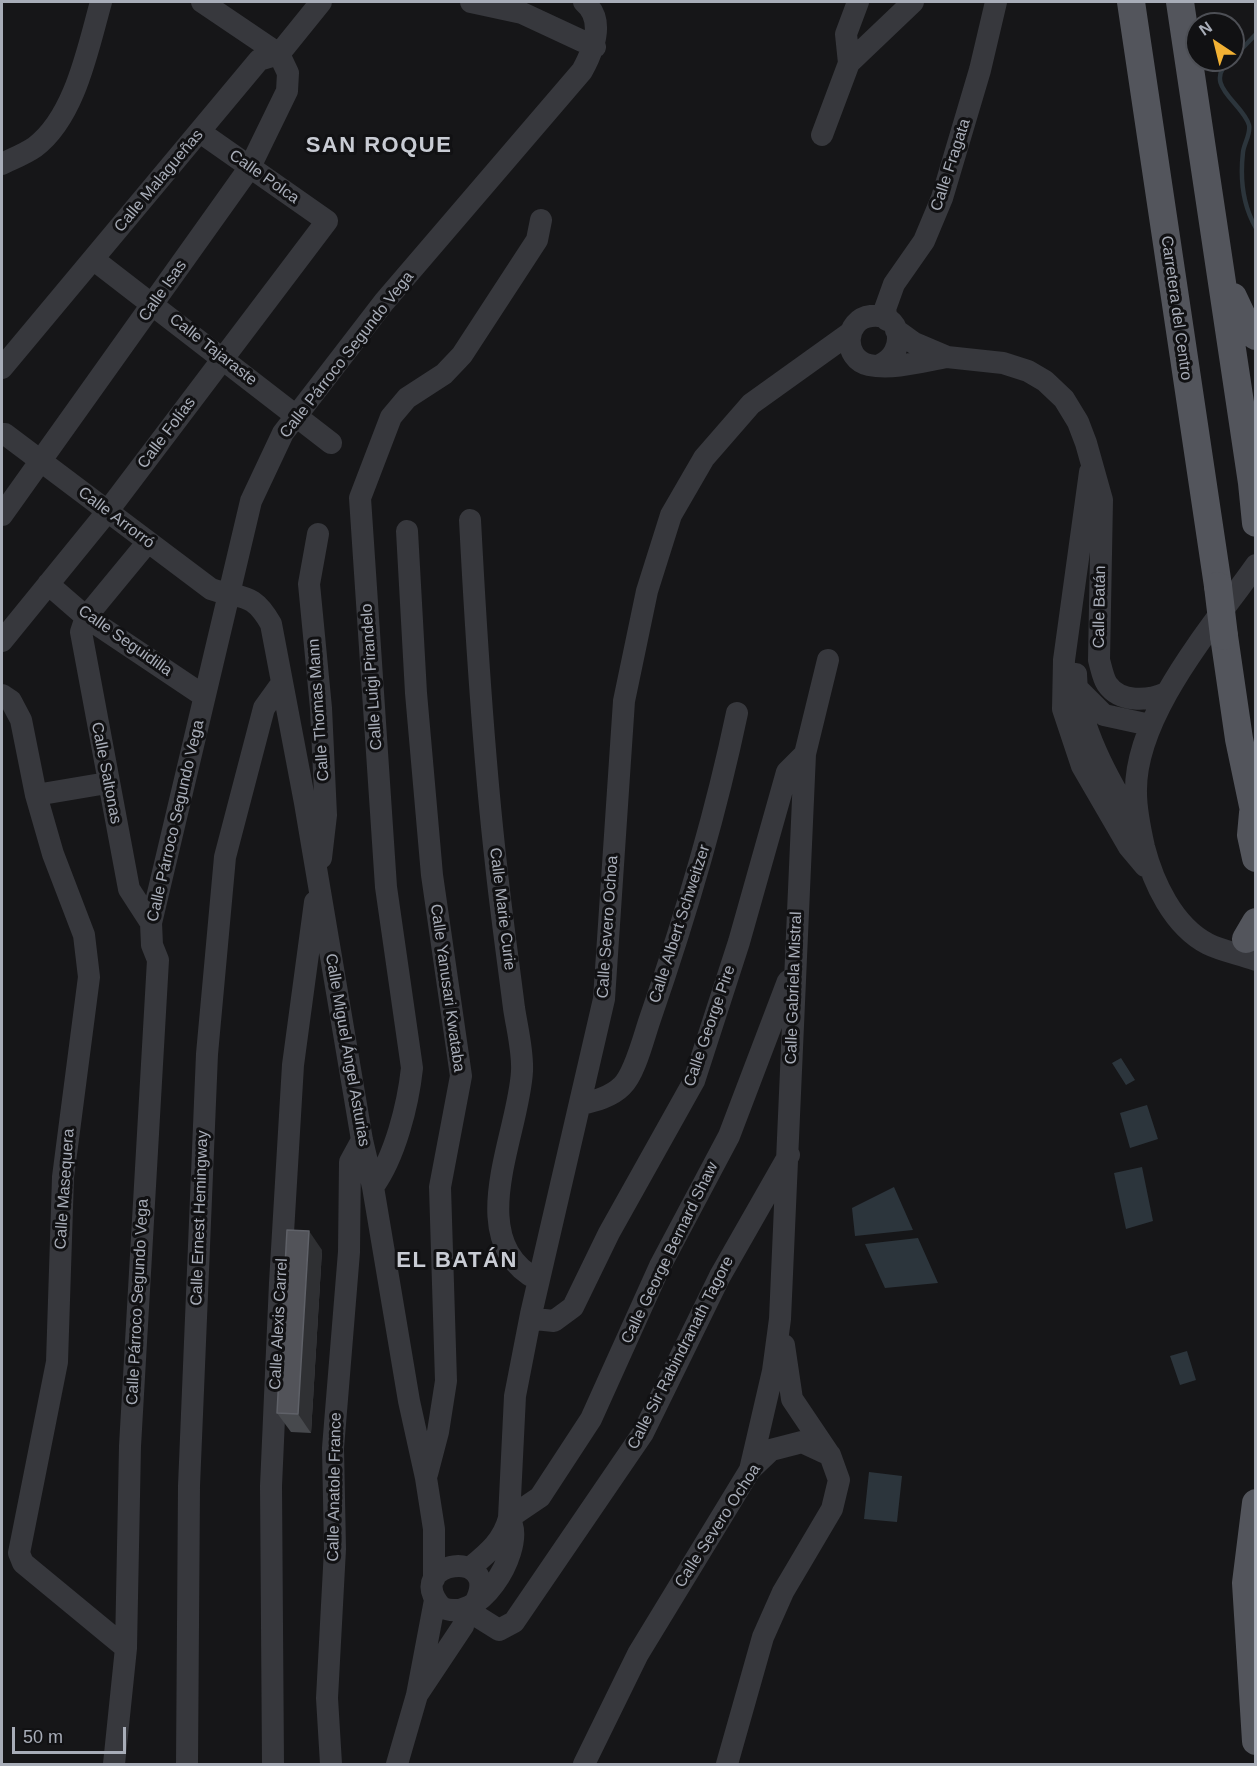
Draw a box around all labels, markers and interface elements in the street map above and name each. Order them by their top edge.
north arrow [1185,12,1245,72]
text: N [1196,18,1215,39]
street label: Calle Fragata [927,116,975,214]
street label: Calle Malagueñas [110,126,208,236]
district label: SAN ROQUE [306,133,452,159]
street label: Calle Polca [225,146,303,208]
street label: Carretera del Centro [1156,234,1196,382]
street label: Calle Isas [135,257,191,325]
street label: Calle Párroco Segundo Vega [276,268,418,442]
street label: Calle Tajaraste [165,310,261,390]
street label: Calle Folías [134,393,200,473]
street label: Calle Arrorró [74,483,158,553]
street label: Calle Batán [1090,565,1110,649]
street label: Calle Seguidilla [74,602,176,680]
street label: Calle Luigi Pirandelo [357,603,387,751]
street label: Calle Thomas Mann [304,638,334,782]
street label: Calle Párroco Segundo Vega [143,718,209,924]
street label: Calle Saltonas [87,721,125,825]
street label: Calle Albert Schweitzer [645,842,715,1006]
street label: Calle Marie Curie [485,846,519,972]
street label: Calle Severo Ochoa [593,855,623,999]
street label: Calle Yanusari Kwataba [426,903,468,1073]
street label: Calle Gabriela Mistral [782,911,806,1065]
street label: Calle Miguel Ángel Asturias [321,952,373,1148]
street label: Calle George Pire [680,963,740,1089]
street label: Calle Masequera [51,1128,79,1250]
street label: Calle Ernest Hemingway [187,1130,213,1306]
street label: Calle George Bernard Shaw [618,1159,722,1347]
street label: Calle Párroco Segundo Vega [123,1198,153,1406]
district label: EL BATÁN [396,1248,518,1274]
street label: Calle Sir Rabindranath Tagore [624,1253,738,1453]
street label: Calle Alexis Carrel [266,1258,292,1390]
street label: Calle Anatole France [324,1412,346,1562]
street label: Calle Severo Ochoa [671,1461,765,1591]
scale bar [15,1715,129,1753]
text: 50 m [23,1727,63,1747]

